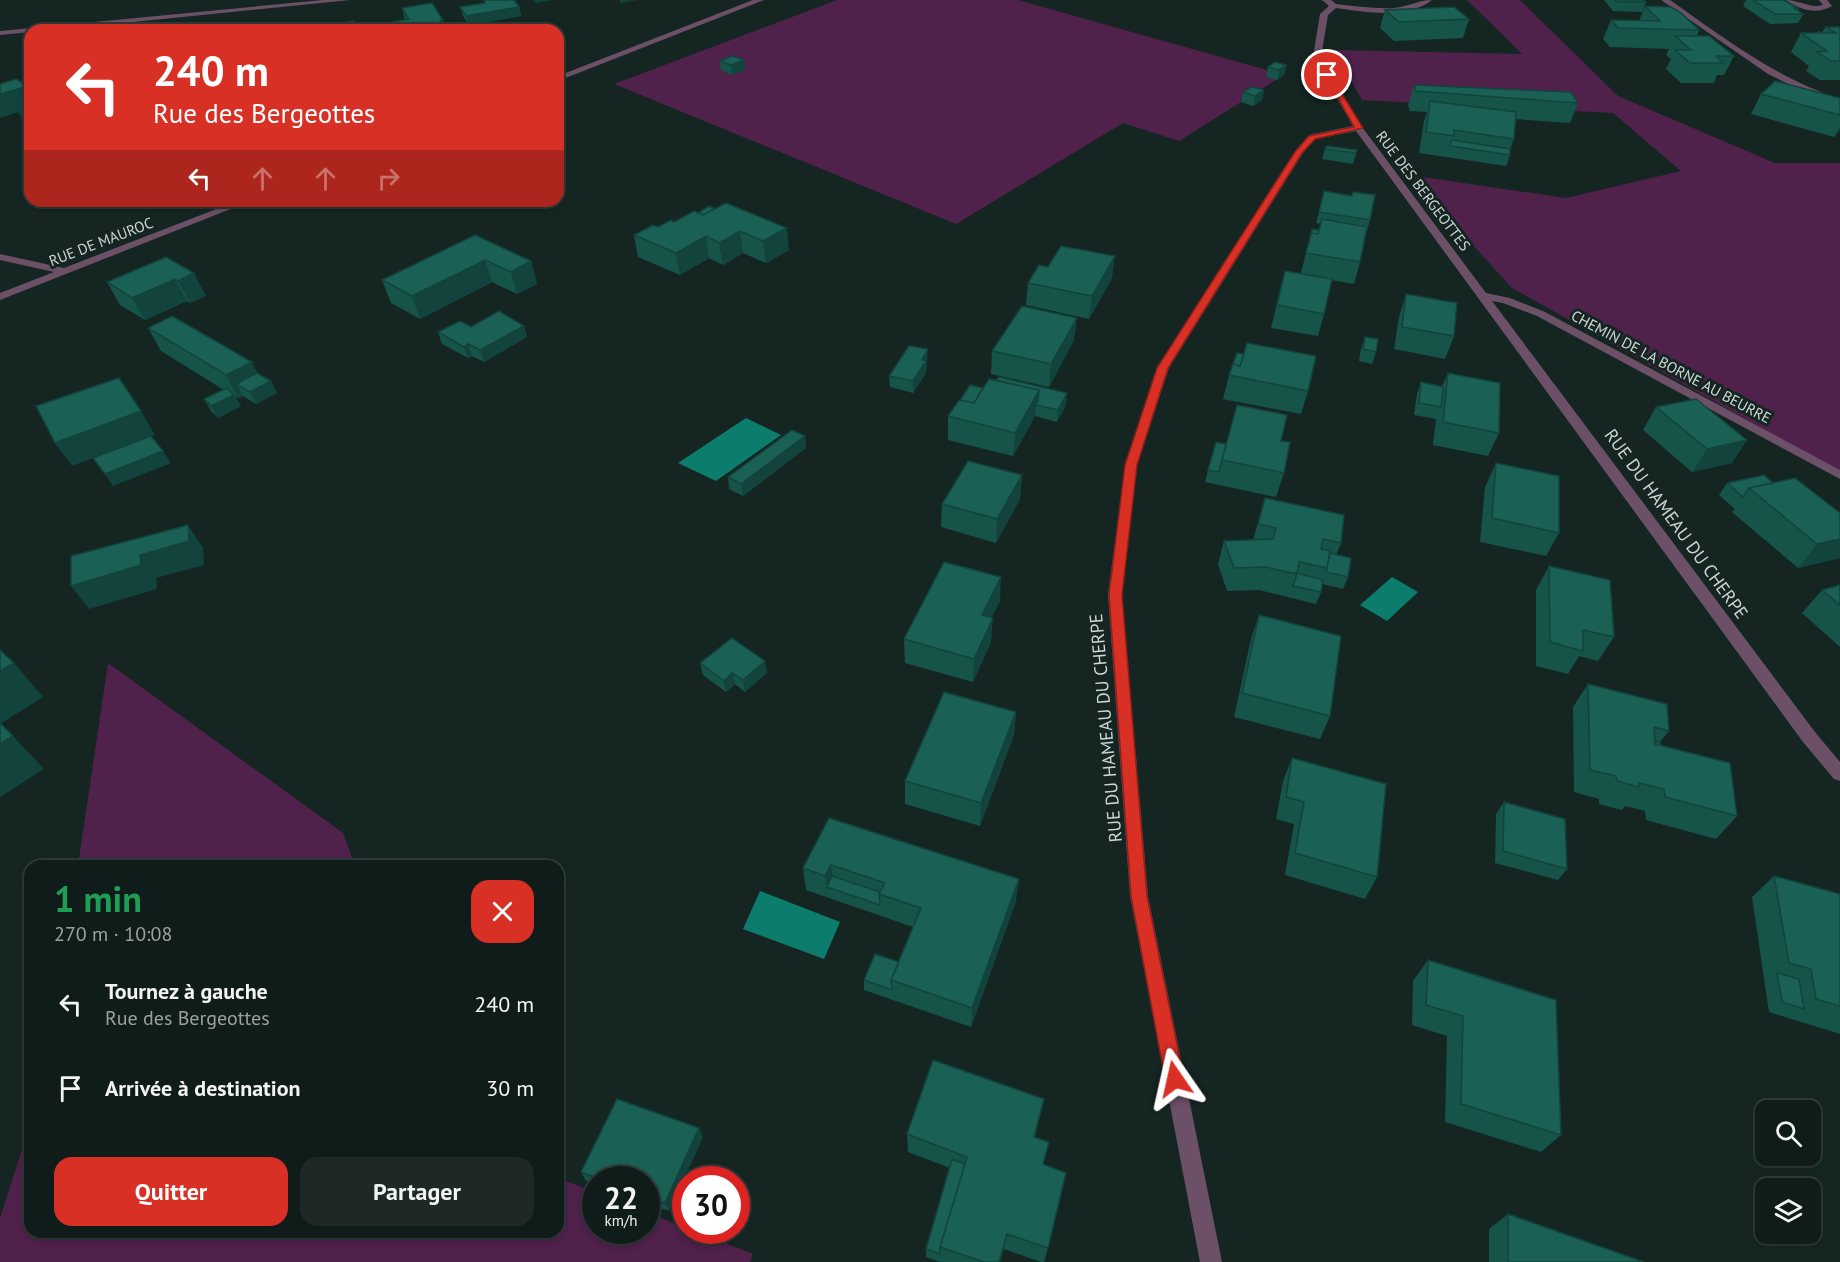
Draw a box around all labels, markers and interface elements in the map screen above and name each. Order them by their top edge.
text: 240 m [153,43,269,98]
icon: left [54,48,132,126]
pin [1301,49,1352,100]
icon: arrive [1310,58,1343,91]
text: Rue des Bergeottes [153,96,375,130]
street label: RUE DES BERGEOTTES [1372,127,1475,254]
icon: left [183,162,216,195]
icon: ahead [246,162,279,195]
icon: ahead [309,162,342,195]
icon: right [372,162,405,195]
street label: RUE DE MAUROC [46,213,156,270]
street label: CHEMIN DE LA BORNE AU BEURRE [1568,306,1774,427]
street label: RUE DU HAMEAU DU CHERPE [1600,424,1753,623]
street label: RUE DU HAMEAU DU CHERPE [1084,613,1127,843]
text: 1 min [54,875,142,922]
button: close [471,880,534,943]
text: 270 m · 10:08 [54,921,172,947]
text: Tournez à gauche [105,977,268,1005]
icon: left [54,988,87,1021]
text: 240 m [474,990,534,1018]
text: Rue des Bergeottes [105,1005,270,1031]
position arrow [1143,1047,1207,1111]
icon: arrive [54,1072,87,1105]
text: Arrivée à destination [105,1074,301,1102]
text: 30 m [486,1074,534,1102]
map controls [1755,1100,1821,1244]
button: search [1755,1100,1821,1166]
button: Quitter [54,1157,288,1226]
button: Partager [300,1157,534,1226]
speed limit sign: 30 [672,1166,750,1244]
text: 22 [604,1178,638,1217]
button: layers [1755,1178,1821,1244]
text: km/h [605,1211,637,1230]

